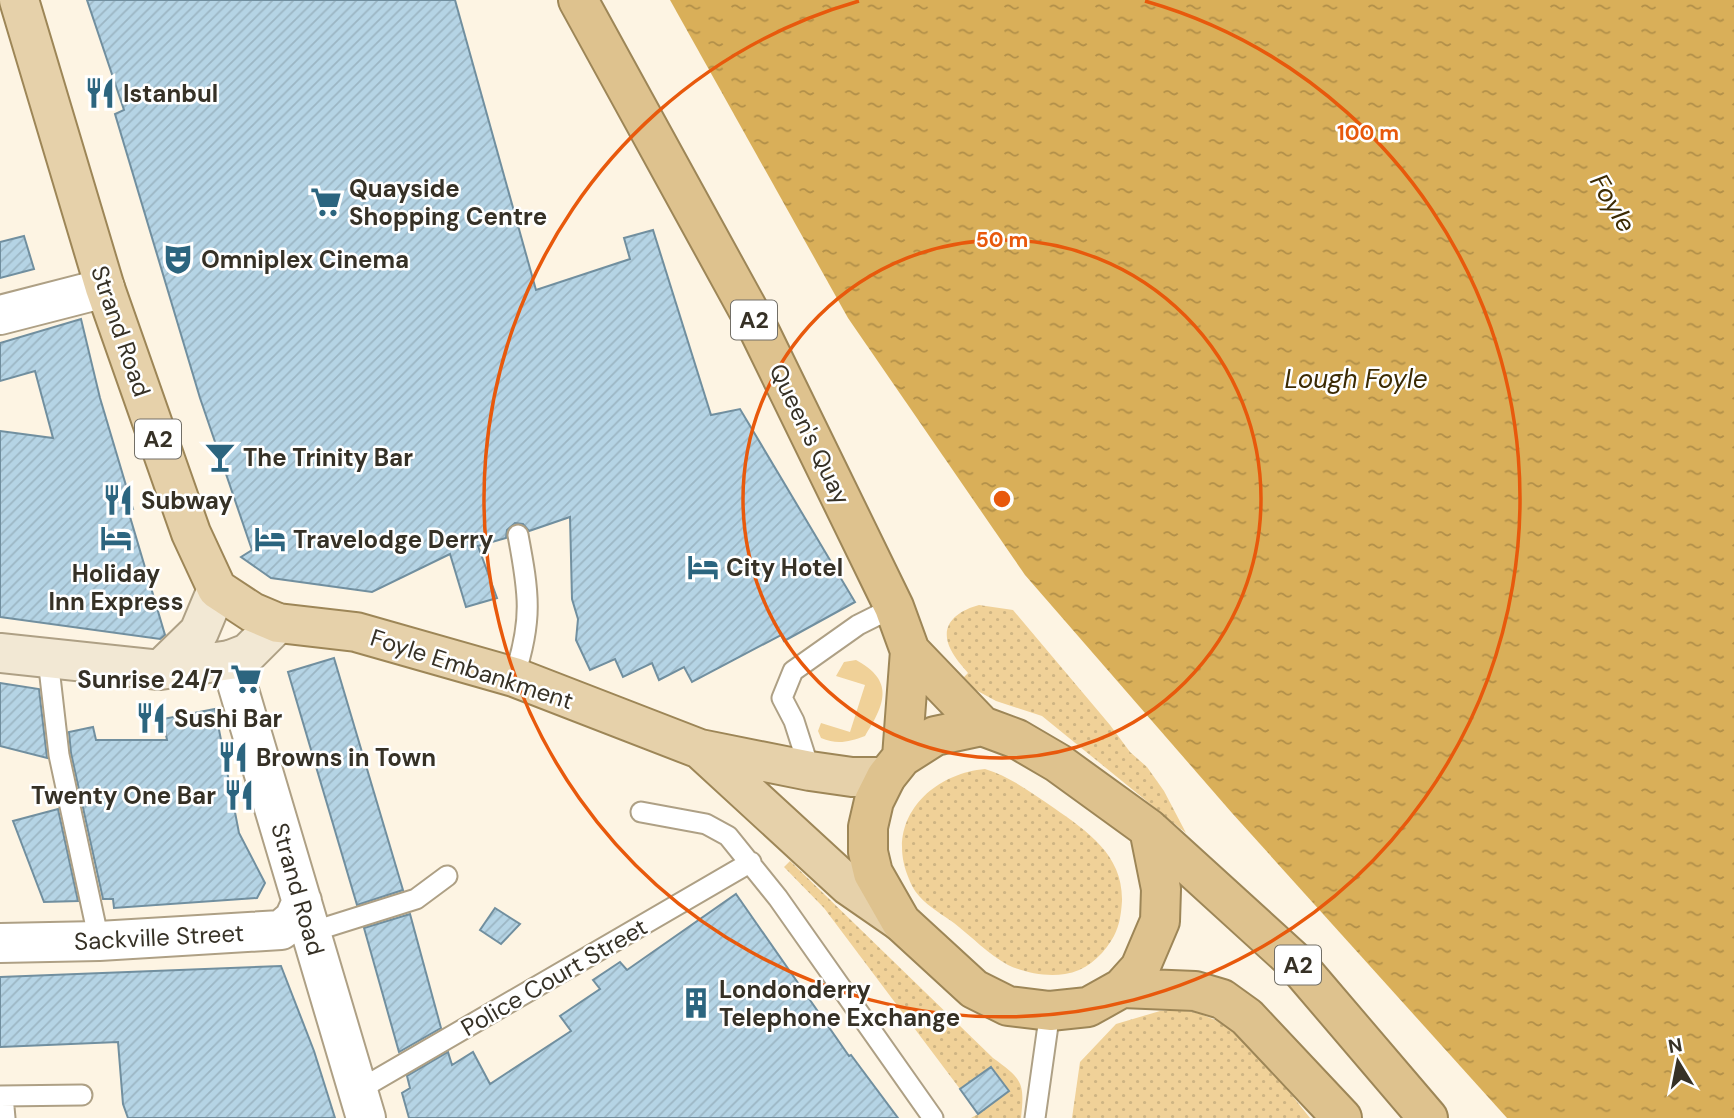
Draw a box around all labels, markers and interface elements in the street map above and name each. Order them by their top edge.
restaurant icon: Istanbul [83,76,117,110]
place label: Istanbul [123,78,218,109]
text: 100 m [1337,119,1399,147]
water label: Foyle [1582,167,1644,239]
place label: Quayside Shopping Centre [349,173,547,232]
supermarket icon: Quayside Shopping Centre [309,185,343,219]
text: 50 m [976,226,1028,254]
theatre icon: Omniplex Cinema [161,242,195,276]
place label: Omniplex Cinema [201,244,409,275]
street label: Strand Road [84,261,158,401]
road number: A2 [731,300,777,340]
street label: Queen's Quay [763,359,857,509]
water label: Lough Foyle [1284,362,1428,396]
road number: A2 [135,420,181,458]
bar icon: The Trinity Bar [203,440,237,474]
place label: The Trinity Bar [243,442,413,473]
restaurant icon: Subway [101,483,135,517]
place label: Subway [141,485,233,516]
centre of rings [990,487,1014,511]
hotel icon: Holiday Inn Express [99,521,133,555]
hotel icon: Travelodge Derry [253,522,287,556]
place label: Travelodge Derry [293,524,494,555]
hotel icon: City Hotel [686,550,720,584]
place label: City Hotel [726,552,843,583]
place label: Holiday Inn Express [49,558,183,617]
street label: Foyle Embankment [367,622,577,716]
supermarket icon: Sunrise 24/7 [229,662,263,696]
place label: Sunrise 24/7 [77,664,223,695]
restaurant icon: Sushi Bar [134,701,168,735]
place label: Sushi Bar [174,703,282,734]
restaurant icon: Browns in Town [216,740,250,774]
place label: Browns in Town [256,742,436,773]
restaurant icon: Twenty One Bar [222,778,256,812]
place label: Twenty One Bar [31,780,216,811]
street label: Strand Road [264,819,332,959]
street label: Police Court Street [455,911,653,1043]
street label: Sackville Street [73,917,245,957]
road number: A2 [1275,946,1321,984]
place label: Londonderry Telephone Exchange [719,974,960,1033]
building icon: Londonderry Telephone Exchange [679,986,713,1020]
north arrow [1643,1027,1713,1097]
text: N [1666,1032,1684,1059]

